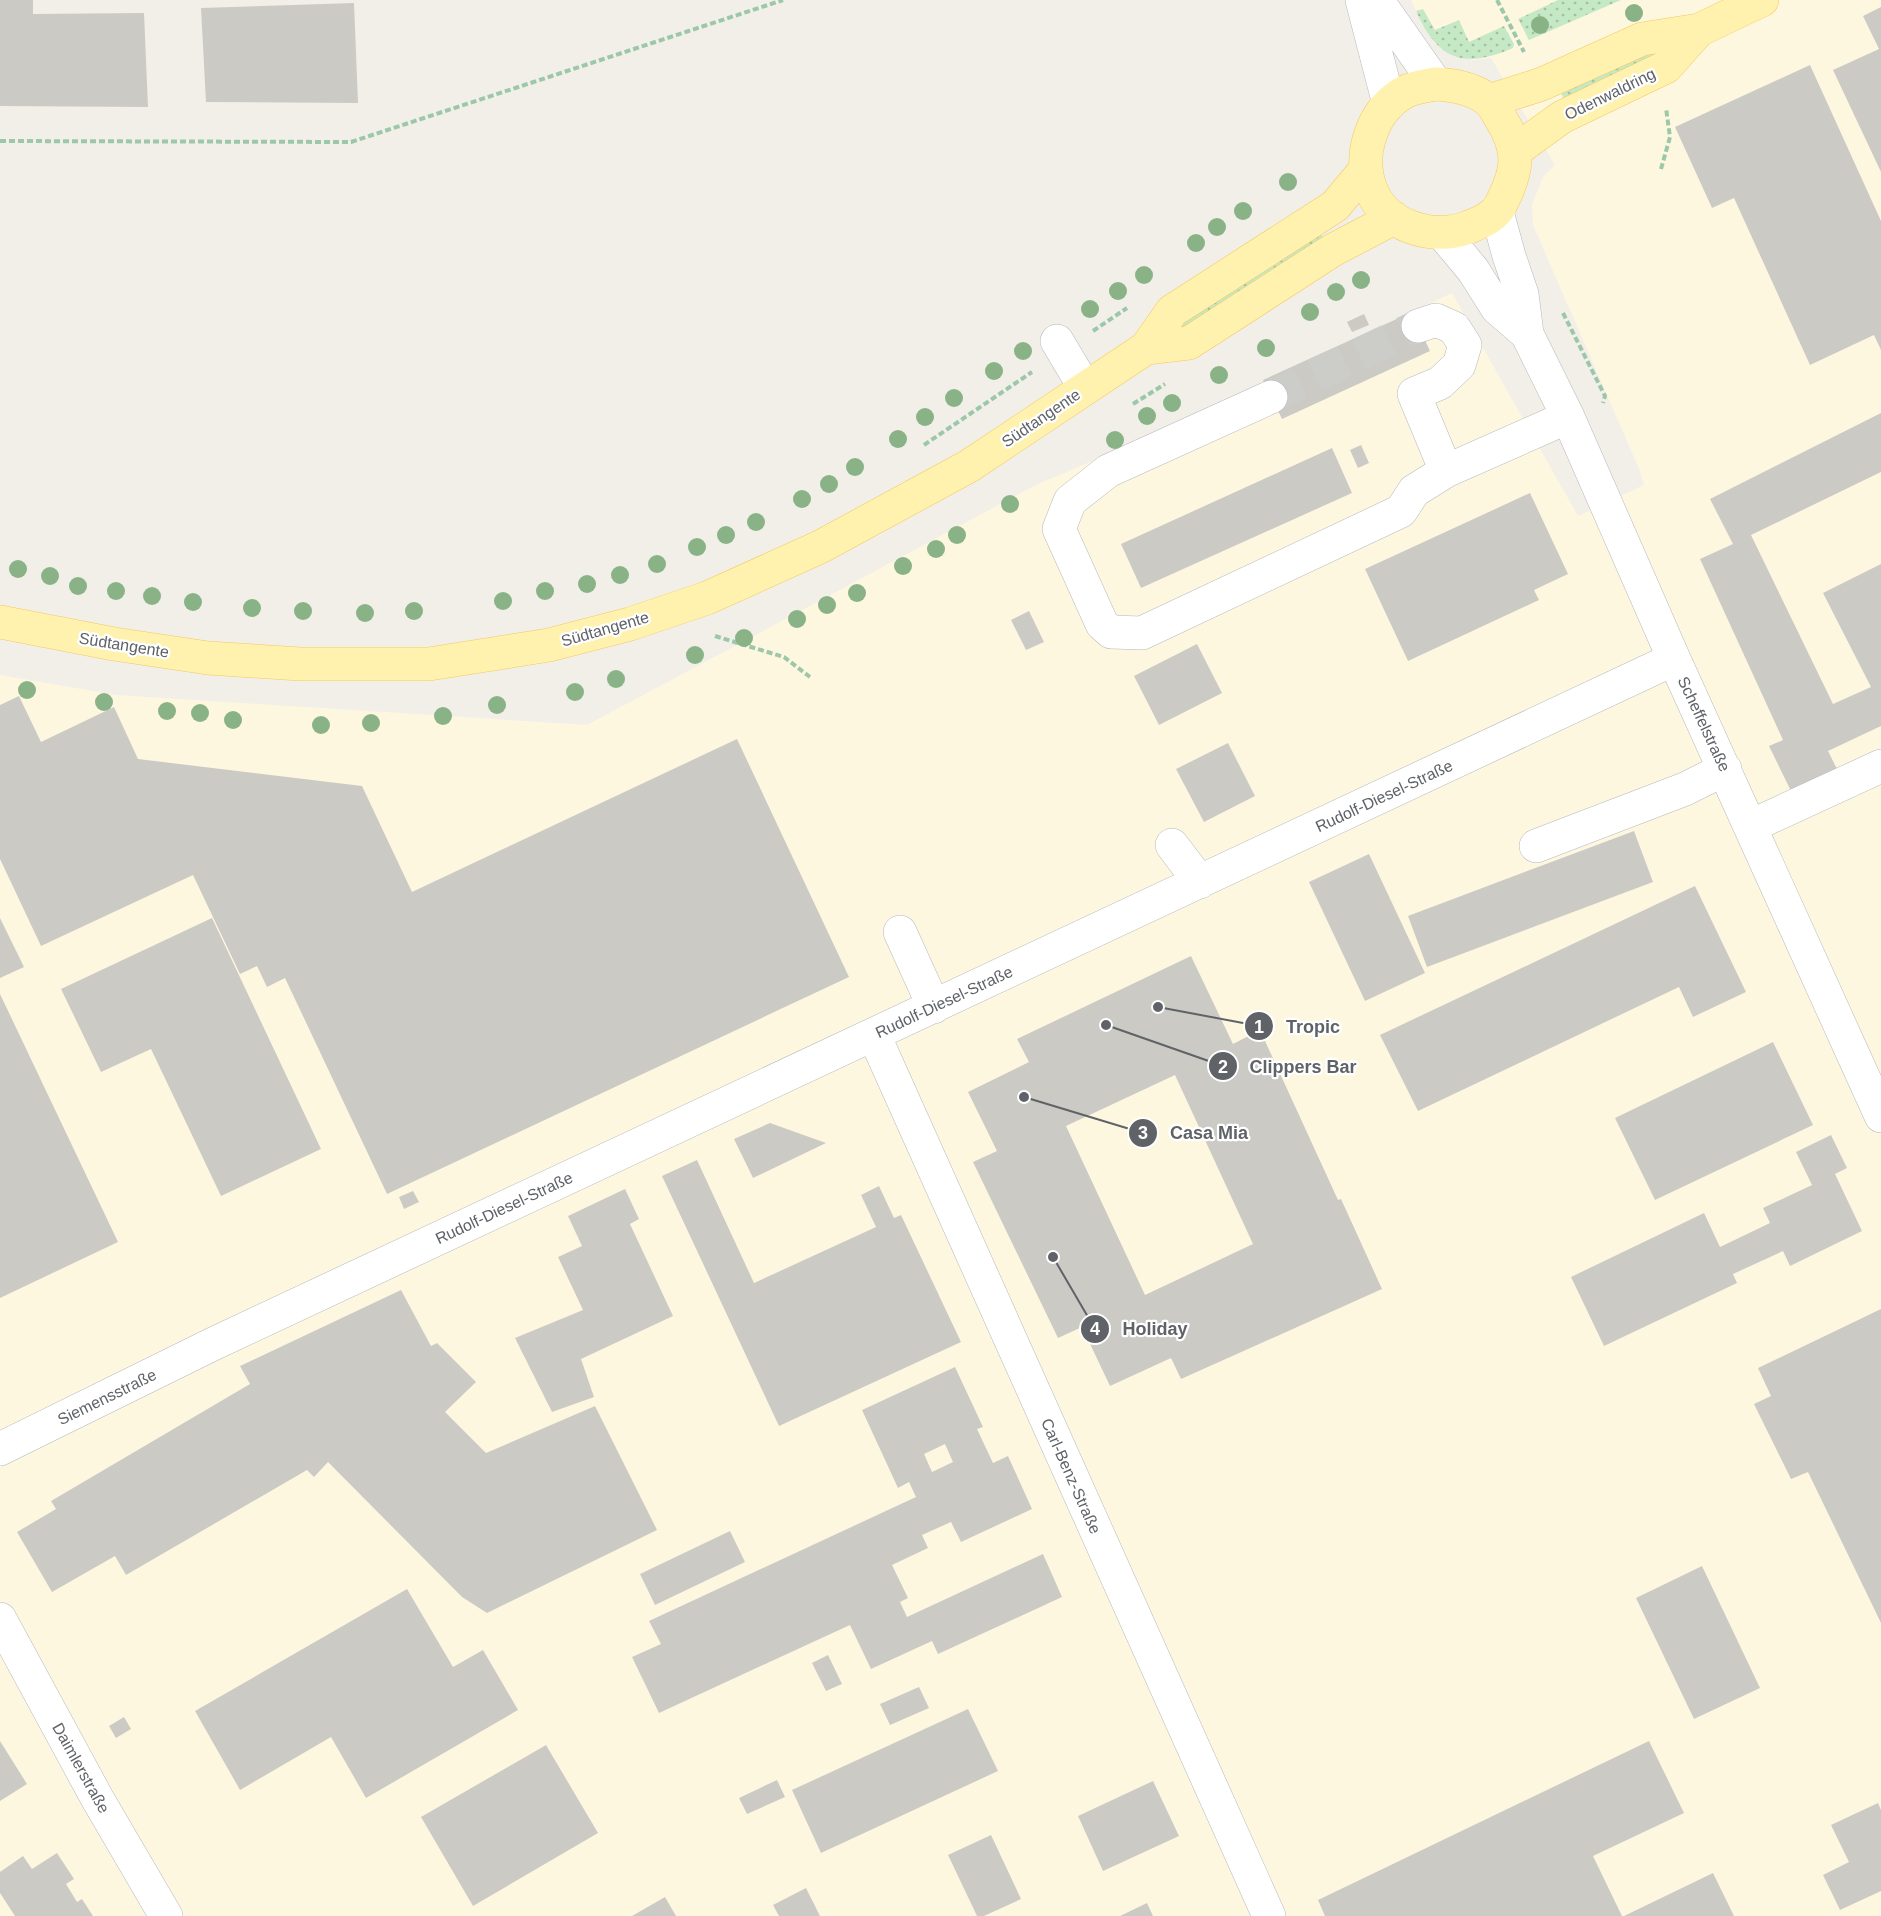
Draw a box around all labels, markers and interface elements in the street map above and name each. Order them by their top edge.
street label: Odenwaldring [1562,65,1658,123]
street label: Südtangente [999,386,1083,450]
street label: Südtangente [559,608,651,650]
street label: Südtangente [78,630,170,661]
street label: Scheffelstraße [1675,674,1733,774]
street label: Rudolf-Diesel-Straße [1313,757,1455,835]
street label: Rudolf-Diesel-Straße [873,963,1015,1041]
callout: Tropic [1244,1008,1352,1044]
text: 1 [1254,1017,1264,1037]
text: Tropic [1286,1017,1340,1037]
callout: Clippers Bar [1208,1048,1369,1084]
text: 2 [1218,1057,1228,1077]
text: Clippers Bar [1249,1057,1357,1077]
callout: Casa Mia [1128,1115,1260,1151]
text: 3 [1138,1123,1148,1143]
text: Casa Mia [1170,1123,1249,1143]
street label: Rudolf-Diesel-Straße [433,1169,575,1247]
callout: Holiday [1080,1311,1199,1347]
text: 4 [1090,1319,1100,1339]
text: Holiday [1122,1319,1188,1339]
street label: Siemensstraße [55,1366,159,1428]
street label: Carl-Benz-Straße [1038,1416,1104,1536]
street label: Daimlerstraße [49,1720,113,1816]

